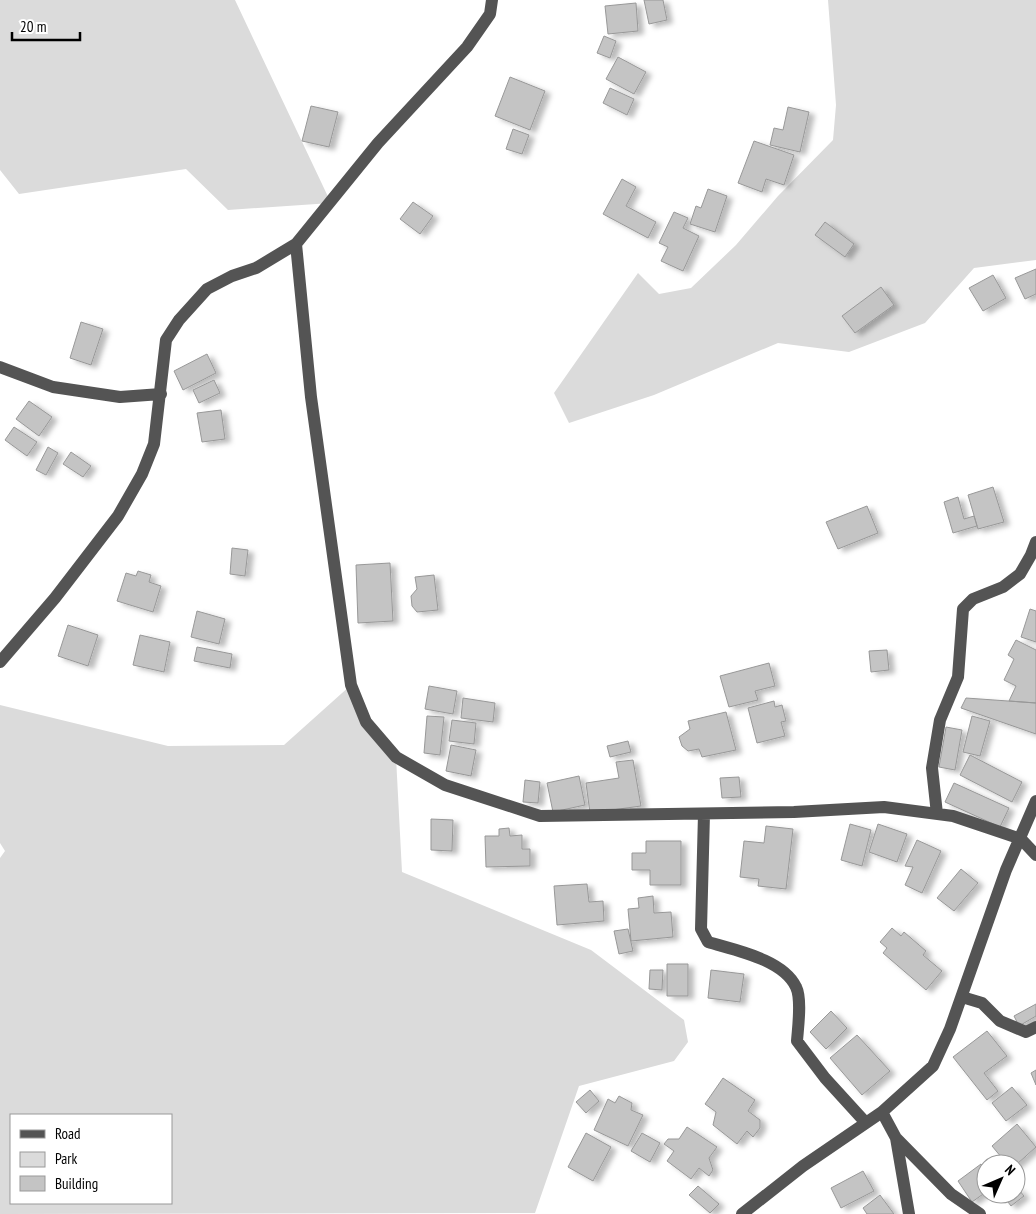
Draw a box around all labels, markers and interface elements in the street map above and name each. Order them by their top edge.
scale bar [12,10,80,42]
text: 20 m [20,17,46,36]
legend [10,1114,172,1204]
text: Road [55,1124,81,1143]
text: Park [55,1149,77,1168]
north arrow [976,1154,1026,1204]
text: N [1001,1161,1019,1179]
text: Building [55,1174,98,1193]

